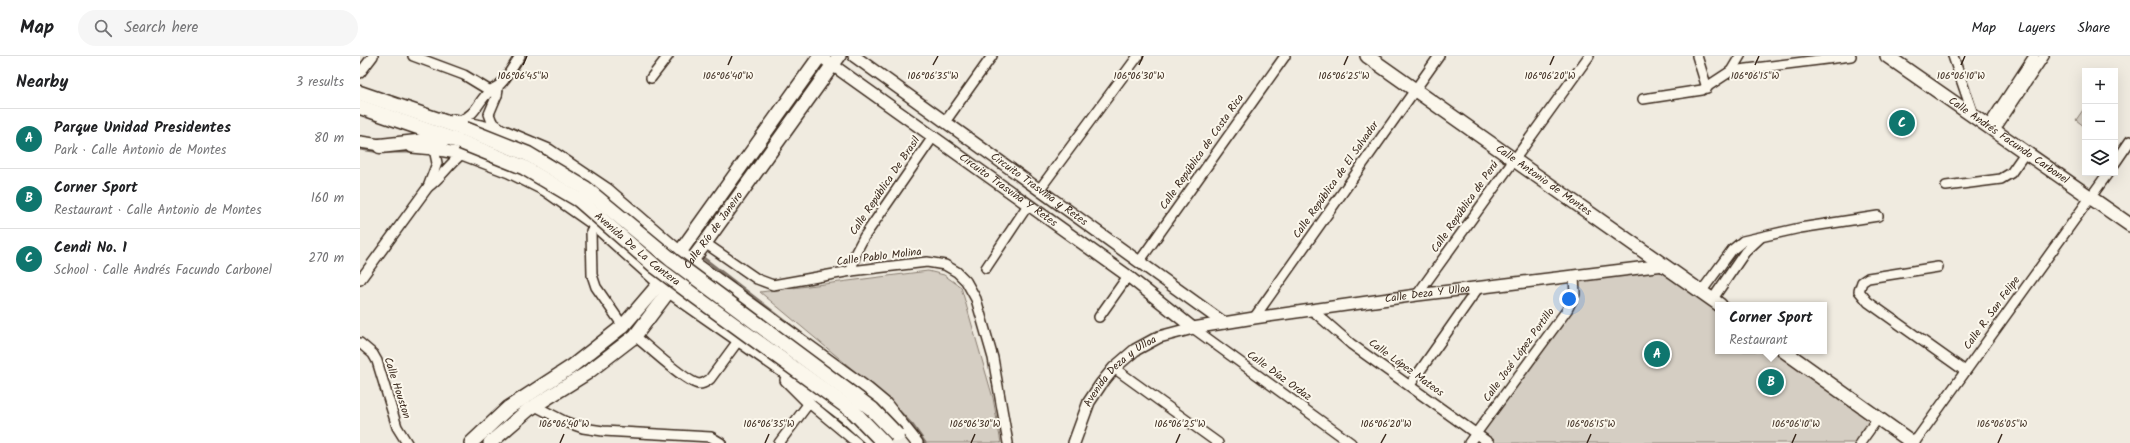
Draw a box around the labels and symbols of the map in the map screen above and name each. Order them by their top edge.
text: 106°06'45"W [497,68,549,84]
text: 106°06'40"W [703,68,754,84]
text: 106°06'35"W [907,68,959,84]
text: 106°06'30"W [1114,68,1165,84]
text: 106°06'25"W [1318,68,1370,84]
text: 106°06'20"W [1524,68,1576,84]
text: 106°06'15"W [1731,68,1780,84]
text: 106°06'10"W [1937,68,1985,84]
street label: Calle República de Costa Rica [1155,90,1249,214]
street label: Calle Andrés Facundo Carbonel [1944,92,2073,189]
pin: C [1889,108,1915,138]
street label: Calle República de El Salvador [1288,116,1384,242]
street label: Calle República De Brasil [845,133,925,239]
street label: Calle Antonio de Montes [1491,140,1596,221]
street label: Circuito Trasviña y Retes [986,148,1092,231]
street label: Circuito Trasviña Y Retes [955,149,1061,232]
street label: Calle República de Perú [1426,157,1504,257]
street label: Calle Río de Janeiro [679,188,748,273]
street label: Avenida De La Cantera [590,208,684,291]
street label: Calle Pablo Molina [835,243,923,271]
street label: Calle R. San Felipe [1959,272,2025,354]
street label: Calle Deza Y Ulloa [1384,280,1471,308]
your location [1559,289,1579,309]
street label: Calle José López Portillo [1479,304,1559,406]
street label: Avenida Deza y Ulloa [1079,331,1160,410]
street label: Calle López Mateos [1364,334,1448,402]
pin: A [1644,339,1670,369]
street label: Calle Díaz Ordaz [1243,346,1315,406]
street label: Calle Houston [379,355,415,421]
pin: B [1758,367,1784,397]
text: 106°06'40"W [539,416,590,432]
text: 106°06'35"W [743,416,795,432]
text: 106°06'30"W [950,416,1001,432]
text: 106°06'25"W [1154,416,1206,432]
text: 106°06'20"W [1360,416,1412,432]
text: 106°06'15"W [1567,416,1616,432]
text: 106°06'10"W [1772,416,1820,432]
text: 106°06'05"W [1977,416,2027,432]

